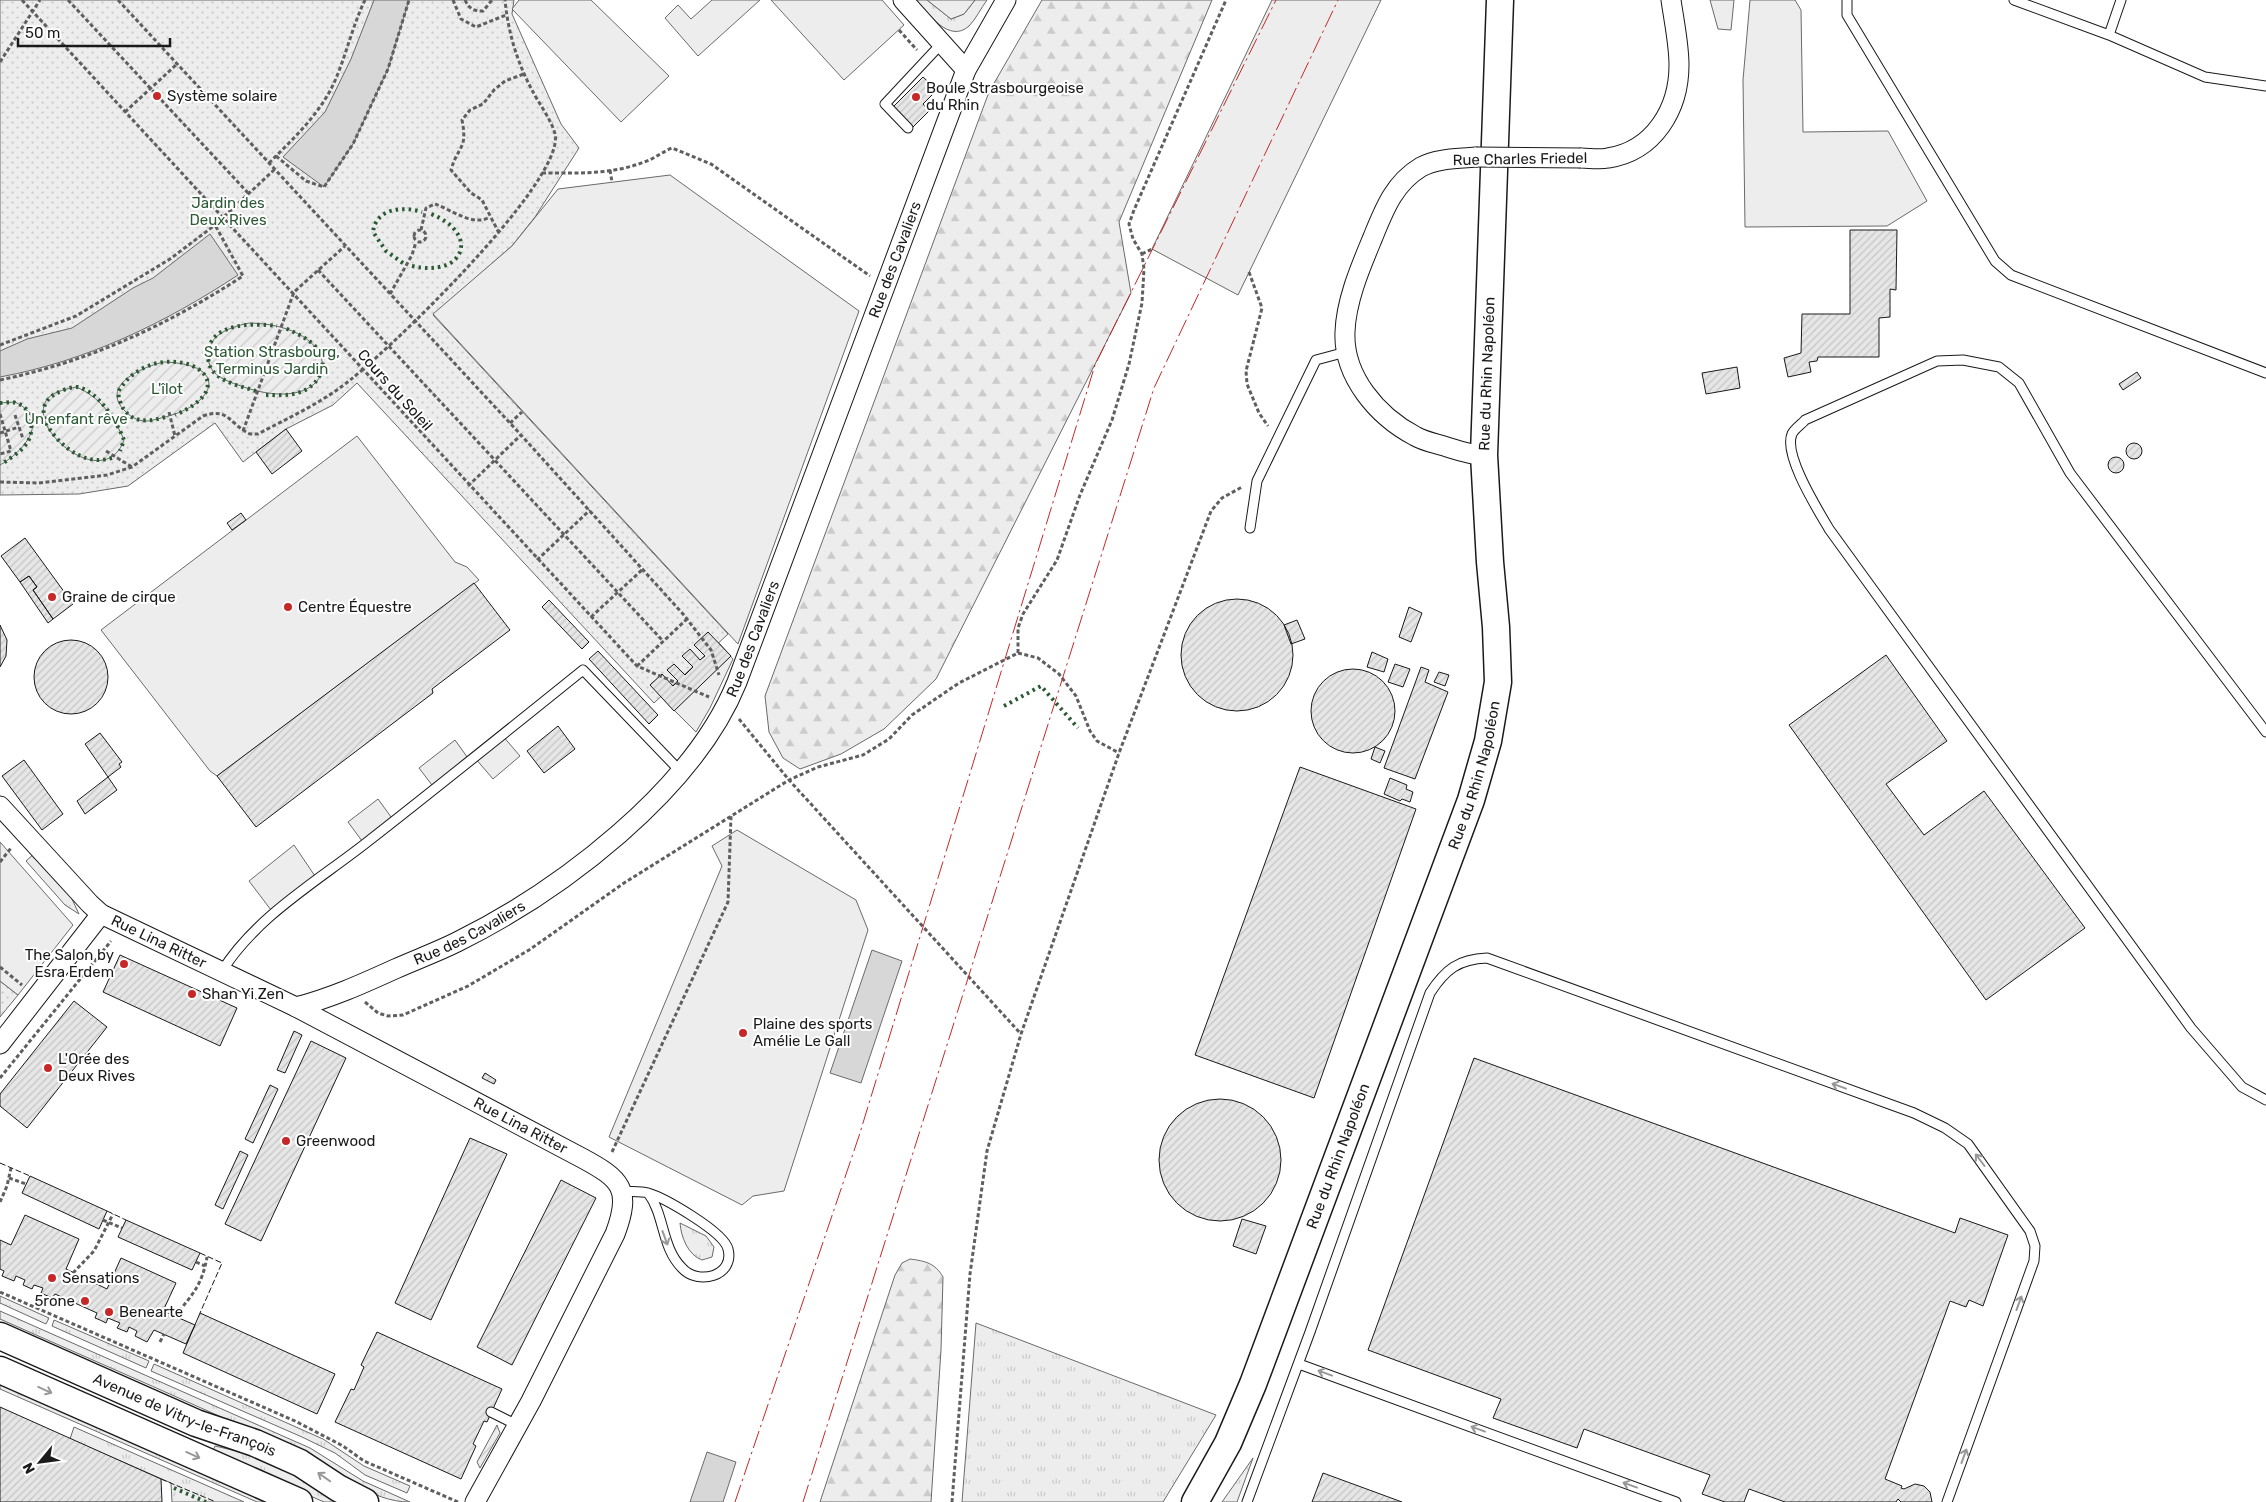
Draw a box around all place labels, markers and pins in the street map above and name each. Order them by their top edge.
place label: Boule Strasbourgeoise du Rhin [926,79,1084,114]
place label: Système solaire [167,87,277,105]
marker: Système solaire [151,90,163,102]
marker: Boule Strasbourgeoise du Rhin [910,91,922,103]
place label: Graine de cirque [62,588,176,606]
marker: Graine de cirque [46,591,58,603]
place label: Centre Équestre [298,598,412,616]
marker: Centre Équestre [282,601,294,613]
place label: The Salon by Esra Erdem [25,946,114,981]
marker: The Salon by Esra Erdem [118,958,130,970]
place label: Shan Yi Zen [202,985,284,1003]
marker: Shan Yi Zen [186,988,198,1000]
place label: Plaine des sports Amélie Le Gall [753,1015,873,1050]
marker: Plaine des sports Amélie Le Gall [737,1027,749,1039]
place label: L'Orée des Deux Rives [58,1050,135,1085]
marker: L'Orée des Deux Rives [42,1062,54,1074]
place label: Greenwood [296,1132,376,1150]
marker: Greenwood [280,1135,292,1147]
place label: Sensations [62,1269,140,1287]
marker: Sensations [46,1272,58,1284]
place label: 5rone [34,1292,75,1310]
marker: 5rone [79,1295,91,1307]
place label: Benearte [119,1303,183,1321]
marker: Benearte [103,1306,115,1318]

